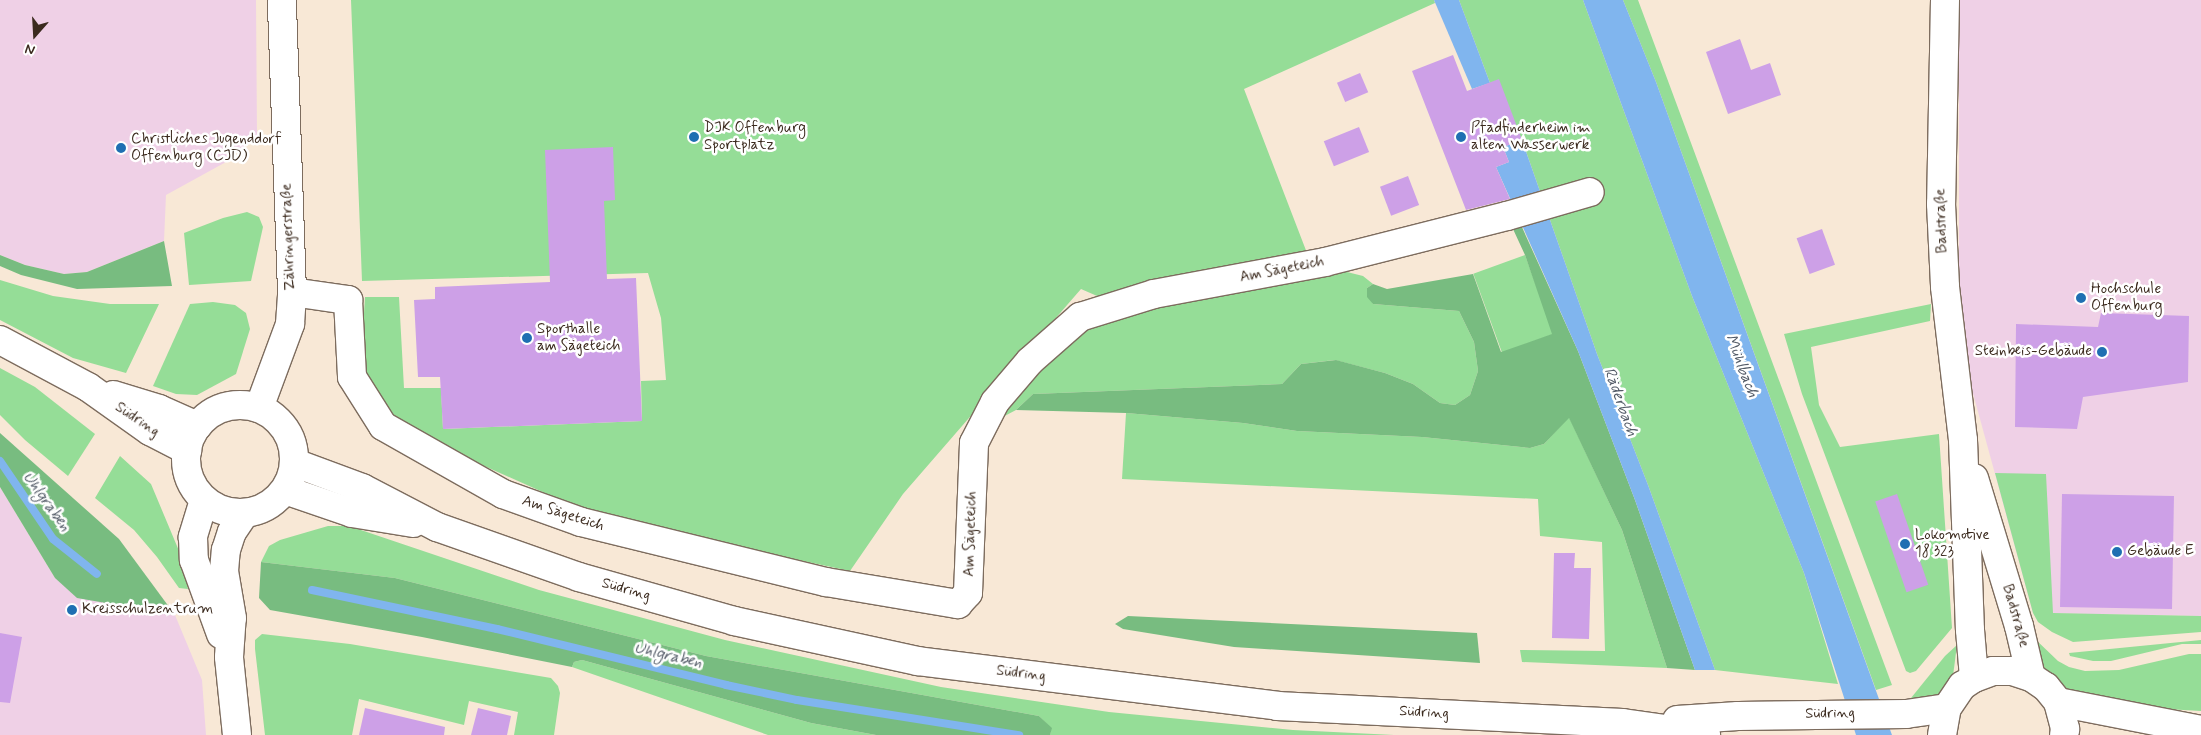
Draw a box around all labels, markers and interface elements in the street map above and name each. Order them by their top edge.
north arrow [10,10,60,60]
text: N [23,39,37,59]
place label: DJK Offenburg Sportplatz [704,119,806,154]
place label: Pfadfinderheim im alten Wasserwerk [1471,119,1589,154]
place label: Christliches Jugenddorf Offenburg (CJD) [131,130,286,165]
marker: DJK Offenburg Sportplatz [688,131,700,143]
marker: Pfadfinderheim im alten Wasserwerk [1455,131,1467,143]
marker: Christliches Jugenddorf Offenburg (CJD) [115,142,127,154]
street label: Zähringerstraße [278,183,300,291]
street label: Badstraße [1932,188,1952,254]
street label: Am Sägeteich [1238,253,1326,287]
place label: Hochschule Offenburg [2091,280,2162,315]
marker: Hochschule Offenburg [2075,292,2087,304]
place label: Sporthalle am Sägeteich [537,320,621,355]
marker: Sporthalle am Sägeteich [521,332,533,344]
water label: Mühlbach [1720,332,1762,400]
place label: Steinbeis-Gebäude [1975,343,2092,361]
marker: Steinbeis-Gebäude [2096,346,2108,358]
water label: Räderbach [1599,365,1641,439]
street label: Südring [111,399,163,441]
water label: Uhlgraben [18,468,74,536]
street label: Am Sägeteich [961,491,981,577]
street label: Am Sägeteich [519,492,607,536]
place label: Lokomotive 18 323 [1915,526,1990,561]
marker: Lokomotive 18 323 [1899,538,1911,550]
place label: Gebäude E [2127,543,2194,561]
marker: Gebäude E [2111,546,2123,558]
street label: Südring [600,574,652,606]
street label: Badstraße [1997,582,2033,650]
place label: Kreisschulzentrum [82,601,213,619]
marker: Kreisschulzentrum [66,604,78,616]
water label: Uhlgraben [632,639,704,673]
street label: Südring [995,662,1047,686]
street label: Südring [1399,703,1449,723]
street label: Südring [1805,705,1855,723]

